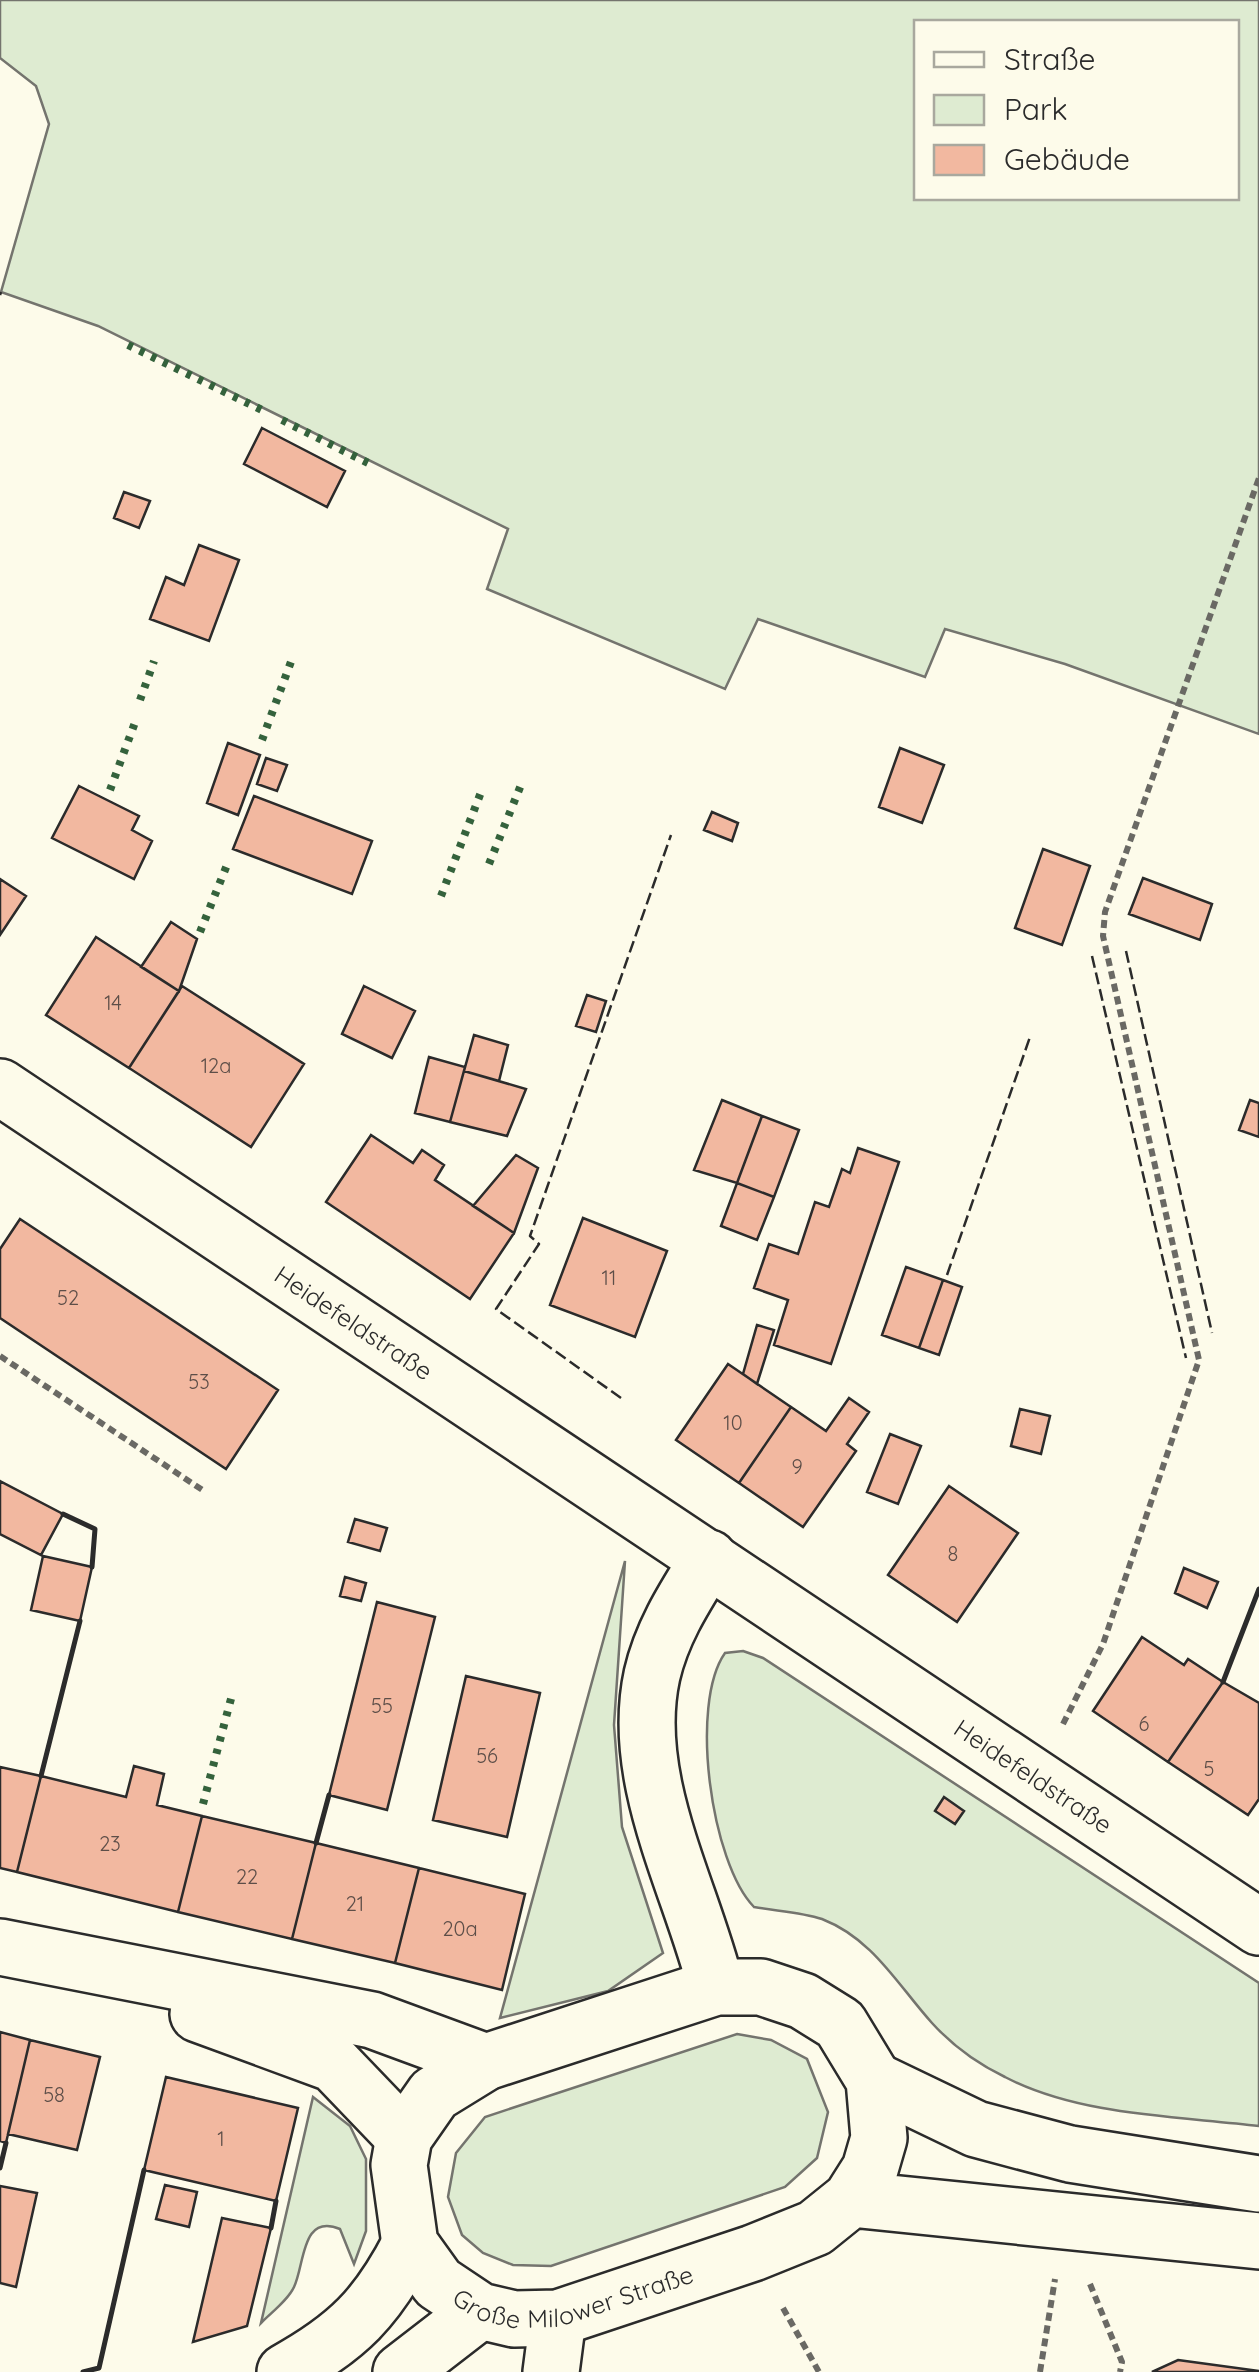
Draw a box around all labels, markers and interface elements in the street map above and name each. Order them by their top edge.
legend [914,20,1239,200]
text: Straße [1004,40,1096,78]
text: Park [1004,90,1068,128]
text: Gebäude [1004,140,1130,178]
house number: 14 [104,990,122,1015]
house number: 12a [201,1053,231,1078]
street label: Heidefeldstraße [269,1259,439,1386]
house number: 11 [602,1265,616,1290]
house number: 52 [57,1285,79,1310]
house number: 53 [188,1369,210,1394]
house number: 10 [723,1410,743,1435]
house number: 9 [791,1454,803,1479]
house number: 8 [948,1541,958,1566]
house number: 55 [371,1693,393,1718]
house number: 6 [1139,1711,1150,1736]
street label: Heidefeldstraße [948,1712,1118,1840]
house number: 56 [476,1743,498,1768]
house number: 5 [1204,1756,1214,1781]
house number: 23 [99,1831,121,1856]
house number: 22 [236,1864,258,1889]
house number: 21 [346,1891,364,1916]
house number: 20a [442,1916,478,1941]
house number: 58 [43,2082,65,2107]
house number: 1 [217,2126,225,2151]
street label: Große Milower Straße [447,2258,697,2335]

